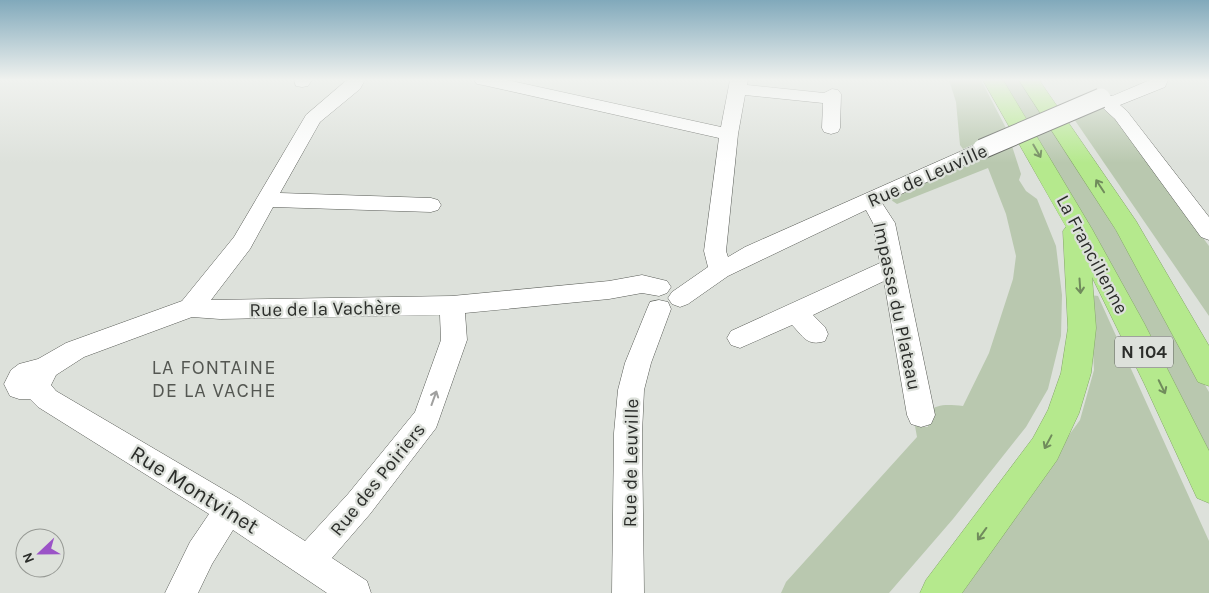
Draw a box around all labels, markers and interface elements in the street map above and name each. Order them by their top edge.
street label: Rue de Leuville [864,140,991,212]
one-way arrow [1032,144,1042,158]
one-way arrow [1095,179,1105,193]
street label: La Francilienne [1052,191,1133,318]
street label: Impasse du Plateau [868,220,926,392]
one-way arrow [1075,277,1084,293]
street label: Rue de la Vachère [249,297,401,321]
road number: N 104 [1115,337,1173,368]
district label: LA FONTAINE DE LA VACHE [152,356,276,402]
one-way arrow [1157,379,1167,394]
one-way arrow [430,390,439,406]
street label: Rue de Leuville [619,398,643,528]
street label: Rue des Poiriers [326,419,430,540]
one-way arrow [1043,434,1052,449]
street label: Rue Montvinet [126,440,263,540]
one-way arrow [977,526,988,540]
north arrow [15,528,65,578]
text: N [19,550,38,566]

